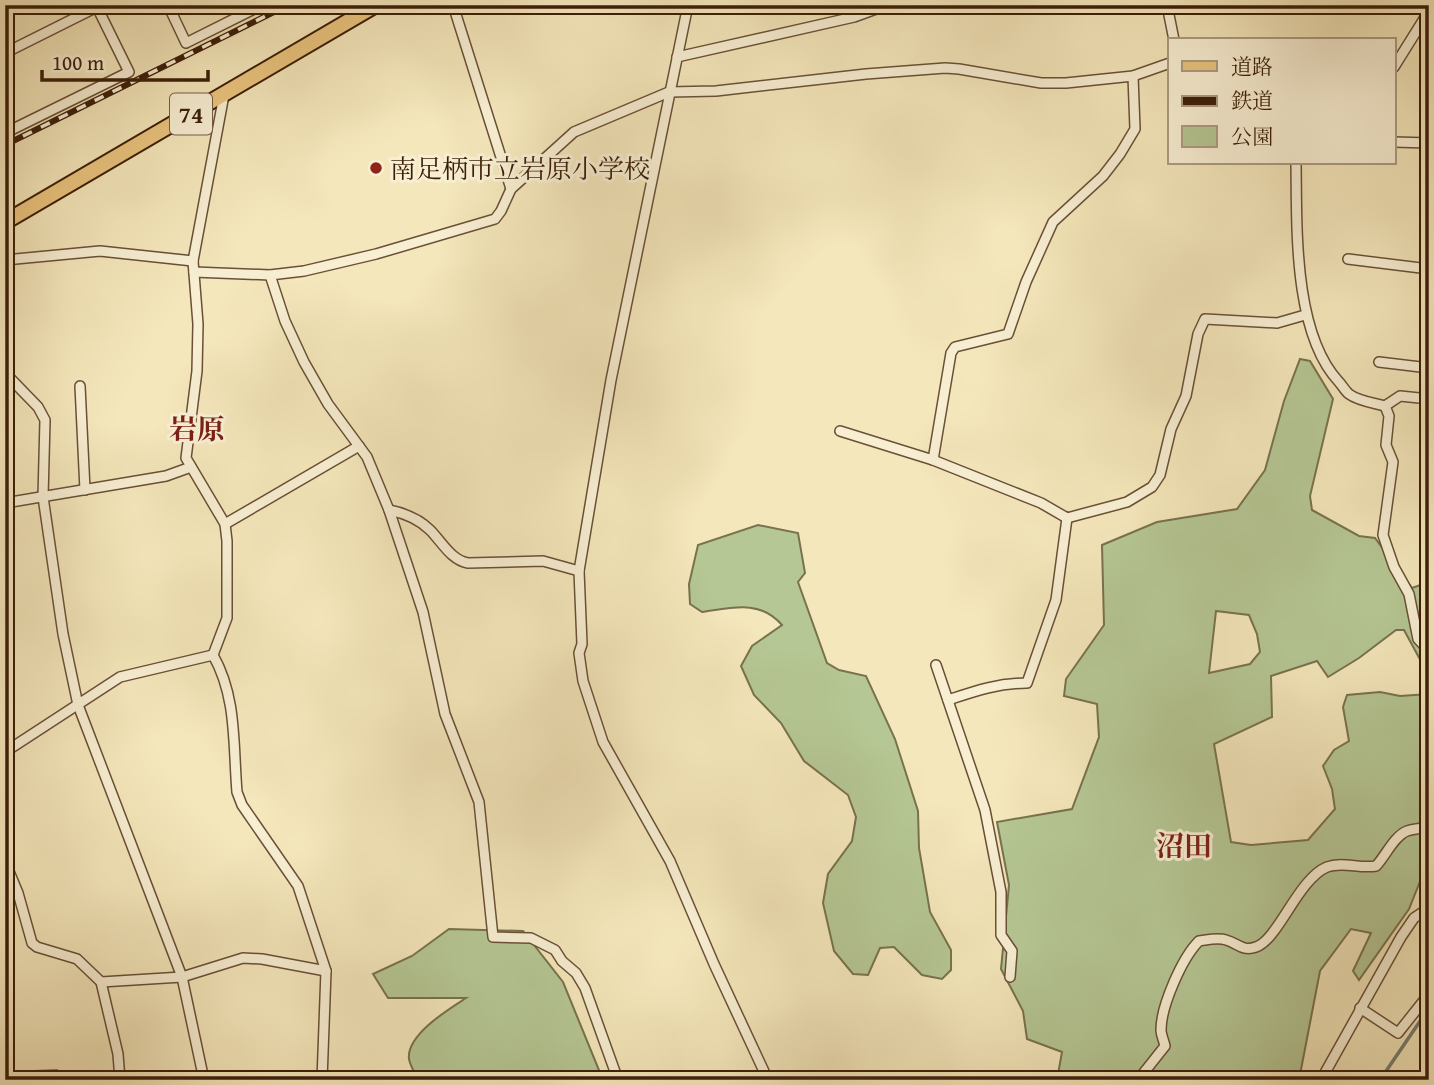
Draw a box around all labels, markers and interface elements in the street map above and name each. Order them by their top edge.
scale bar [42,38,208,82]
legend [1168,38,1396,164]
text: 100 m [52,47,104,78]
text: 道路 [1231,51,1273,82]
text: 鉄道 [1231,85,1273,116]
road number: 74 [170,93,212,134]
text: 公園 [1231,121,1273,152]
place label: 南足柄市立岩原小学校 [390,149,650,188]
marker: 南足柄市立岩原小学校 [368,160,384,176]
district label: 岩原 [169,408,225,449]
district label: 沼田 [1156,825,1212,866]

